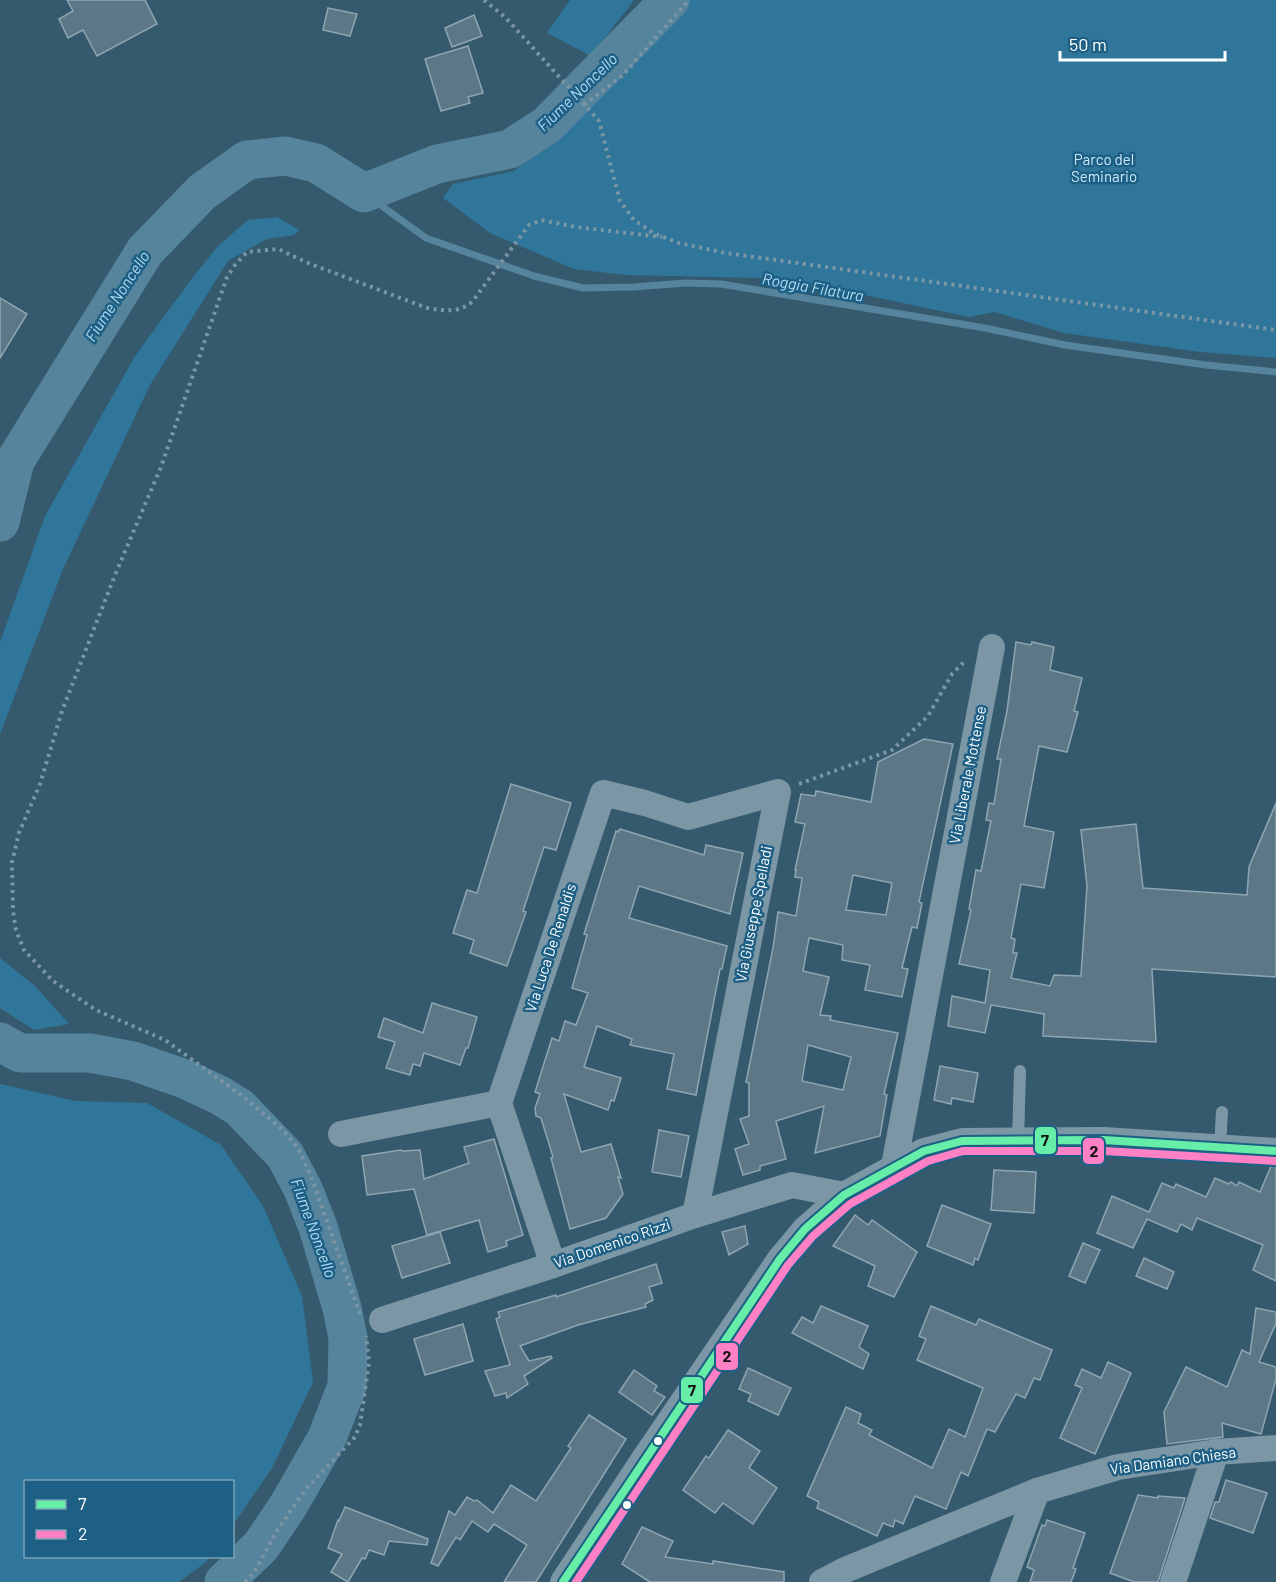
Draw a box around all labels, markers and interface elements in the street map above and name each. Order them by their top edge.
scale bar [1060,24,1225,62]
text: 50 m [1069,33,1107,55]
water label: Fiume Noncello [533,49,621,135]
park label: Parco del Seminario [1071,150,1137,185]
water label: Fiume Noncello [80,247,153,345]
water label: Roggia Filatura [761,268,865,305]
street label: Via Liberale Mottense [945,704,989,845]
street label: Via Giuseppe Spelladi [731,844,775,984]
street label: Via Luca De Renaldis [521,881,579,1014]
line badge: 7 [1034,1126,1057,1155]
text: 7 [1041,1130,1049,1149]
line badge: 2 [1082,1137,1105,1165]
text: 2 [1090,1141,1099,1160]
water label: Fiume Noncello [288,1176,341,1280]
street label: Via Domenico Rizzi [551,1215,672,1271]
line badge: 2 [715,1342,739,1371]
text: 2 [723,1346,732,1365]
line badge: 7 [680,1376,704,1404]
text: 7 [688,1380,696,1399]
unlabelled marker [652,1435,664,1447]
street label: Via Damiano Chiesa [1109,1442,1237,1478]
legend [24,1480,234,1558]
text: 7 [78,1492,87,1514]
unlabelled marker [621,1499,633,1511]
text: 2 [78,1522,88,1544]

